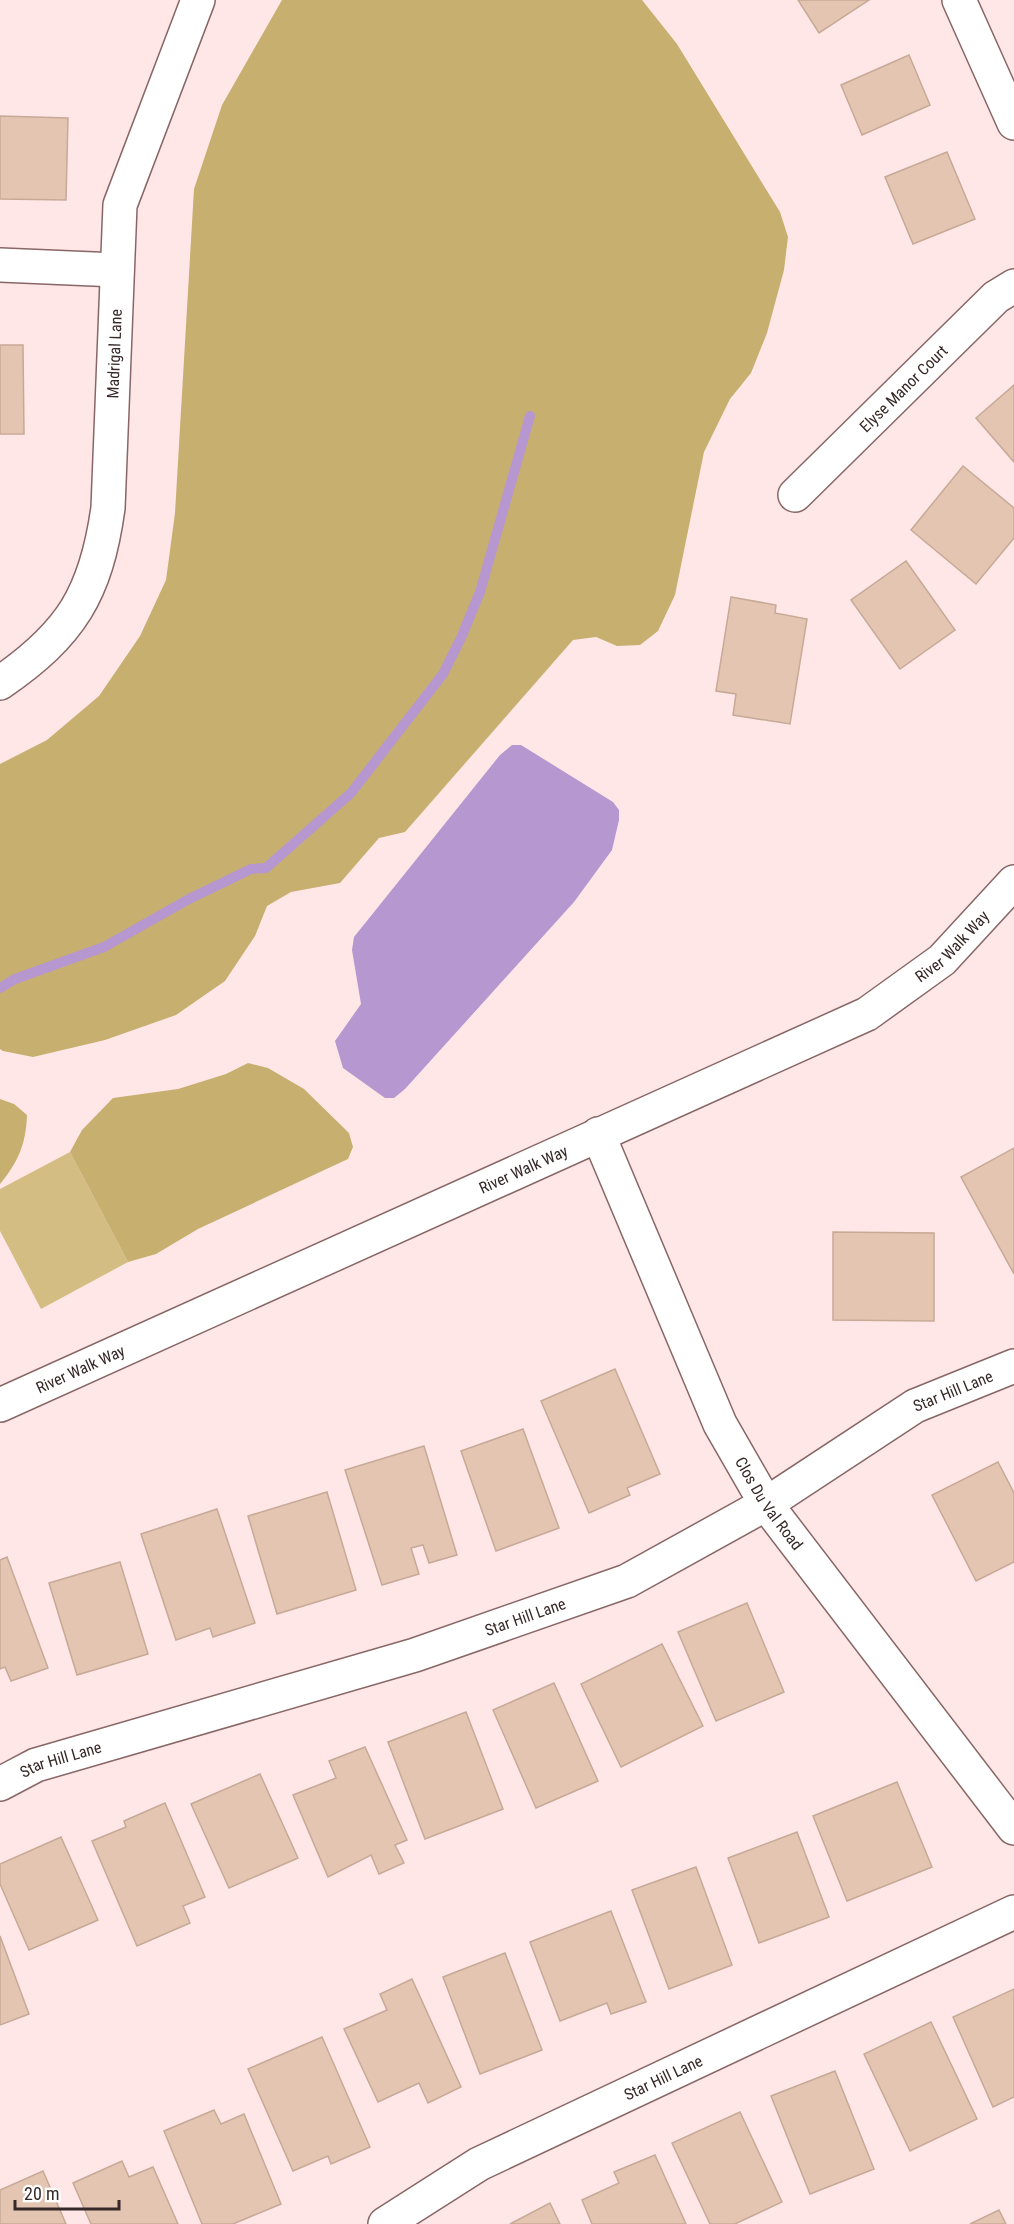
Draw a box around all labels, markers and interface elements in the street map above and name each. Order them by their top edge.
street label: Madrigal Lane [103,309,126,399]
street label: Elyse Manor Court [856,341,952,436]
street label: River Walk Way [911,907,993,986]
street label: River Walk Way [476,1141,571,1198]
street label: River Walk Way [33,1341,128,1398]
street label: Star Hill Lane [910,1367,996,1416]
street label: Clos Du Val Road [731,1454,807,1554]
street label: Star Hill Lane [482,1594,568,1640]
street label: Star Hill Lane [17,1738,104,1782]
street label: Star Hill Lane [621,2051,706,2104]
scale bar [15,2173,118,2211]
text: 20 m [24,2183,59,2204]

